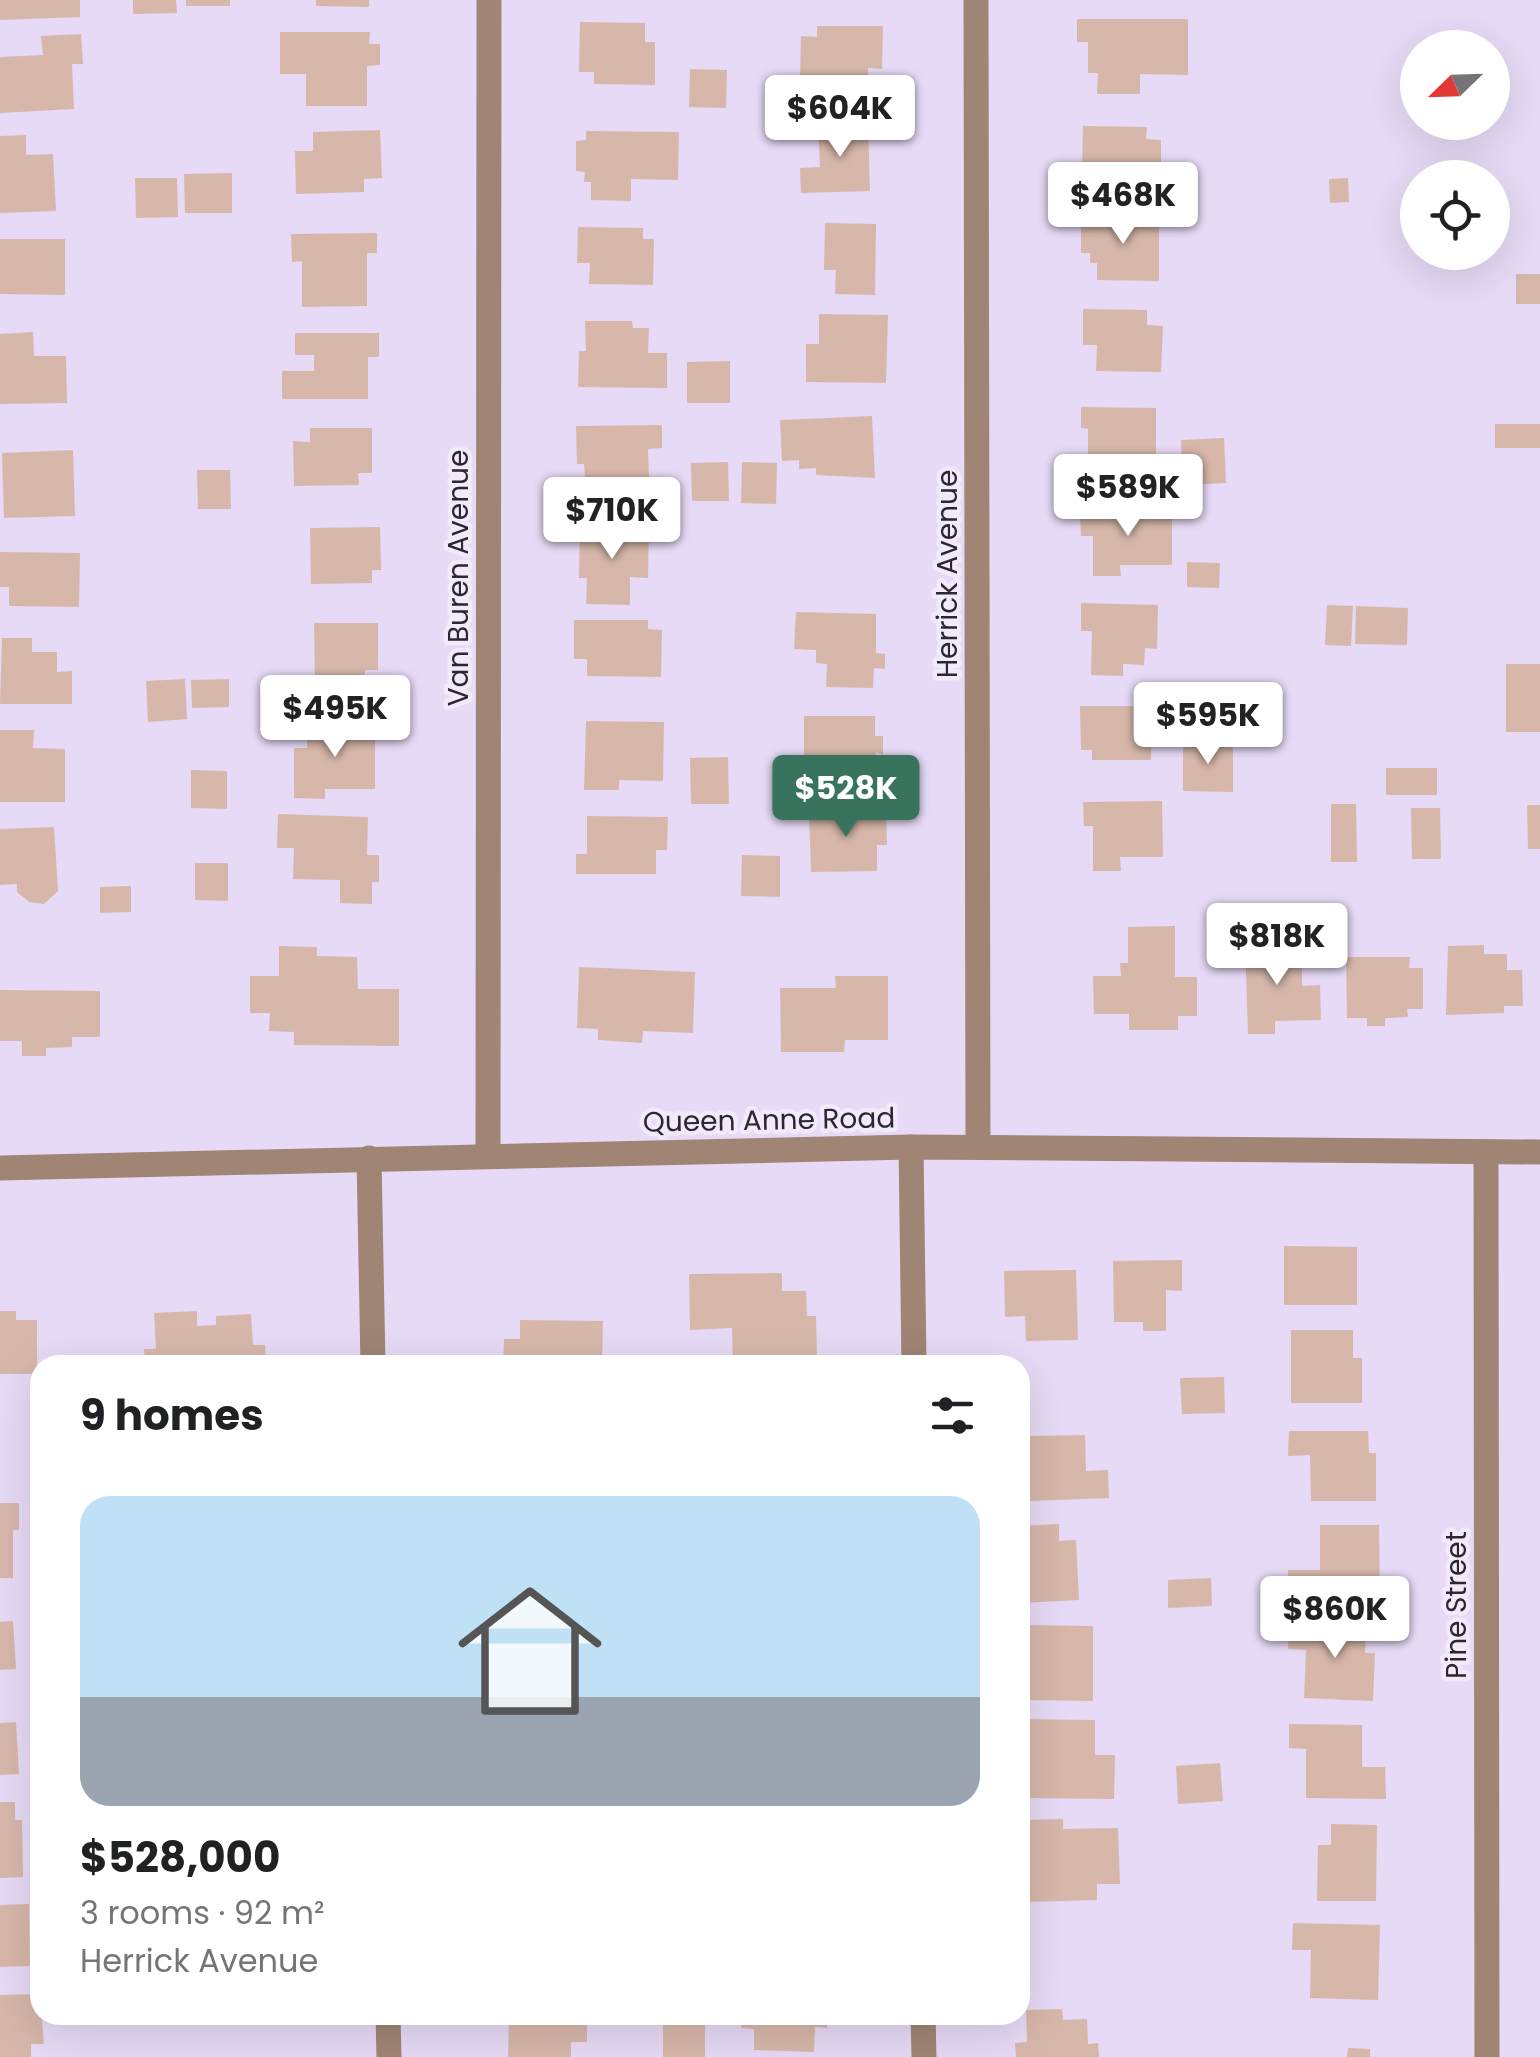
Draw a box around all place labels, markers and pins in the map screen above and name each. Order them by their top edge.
pin: $604K [770,75,910,160]
pin: $468K [1053,162,1193,247]
pin: $589K [1058,454,1198,539]
pin: $710K [542,477,682,562]
pin: $495K [265,675,405,760]
pin: $595K [1138,682,1278,767]
pin: $528K [776,755,916,840]
pin: $818K [1207,903,1347,988]
pin: $860K [1265,1576,1405,1661]

